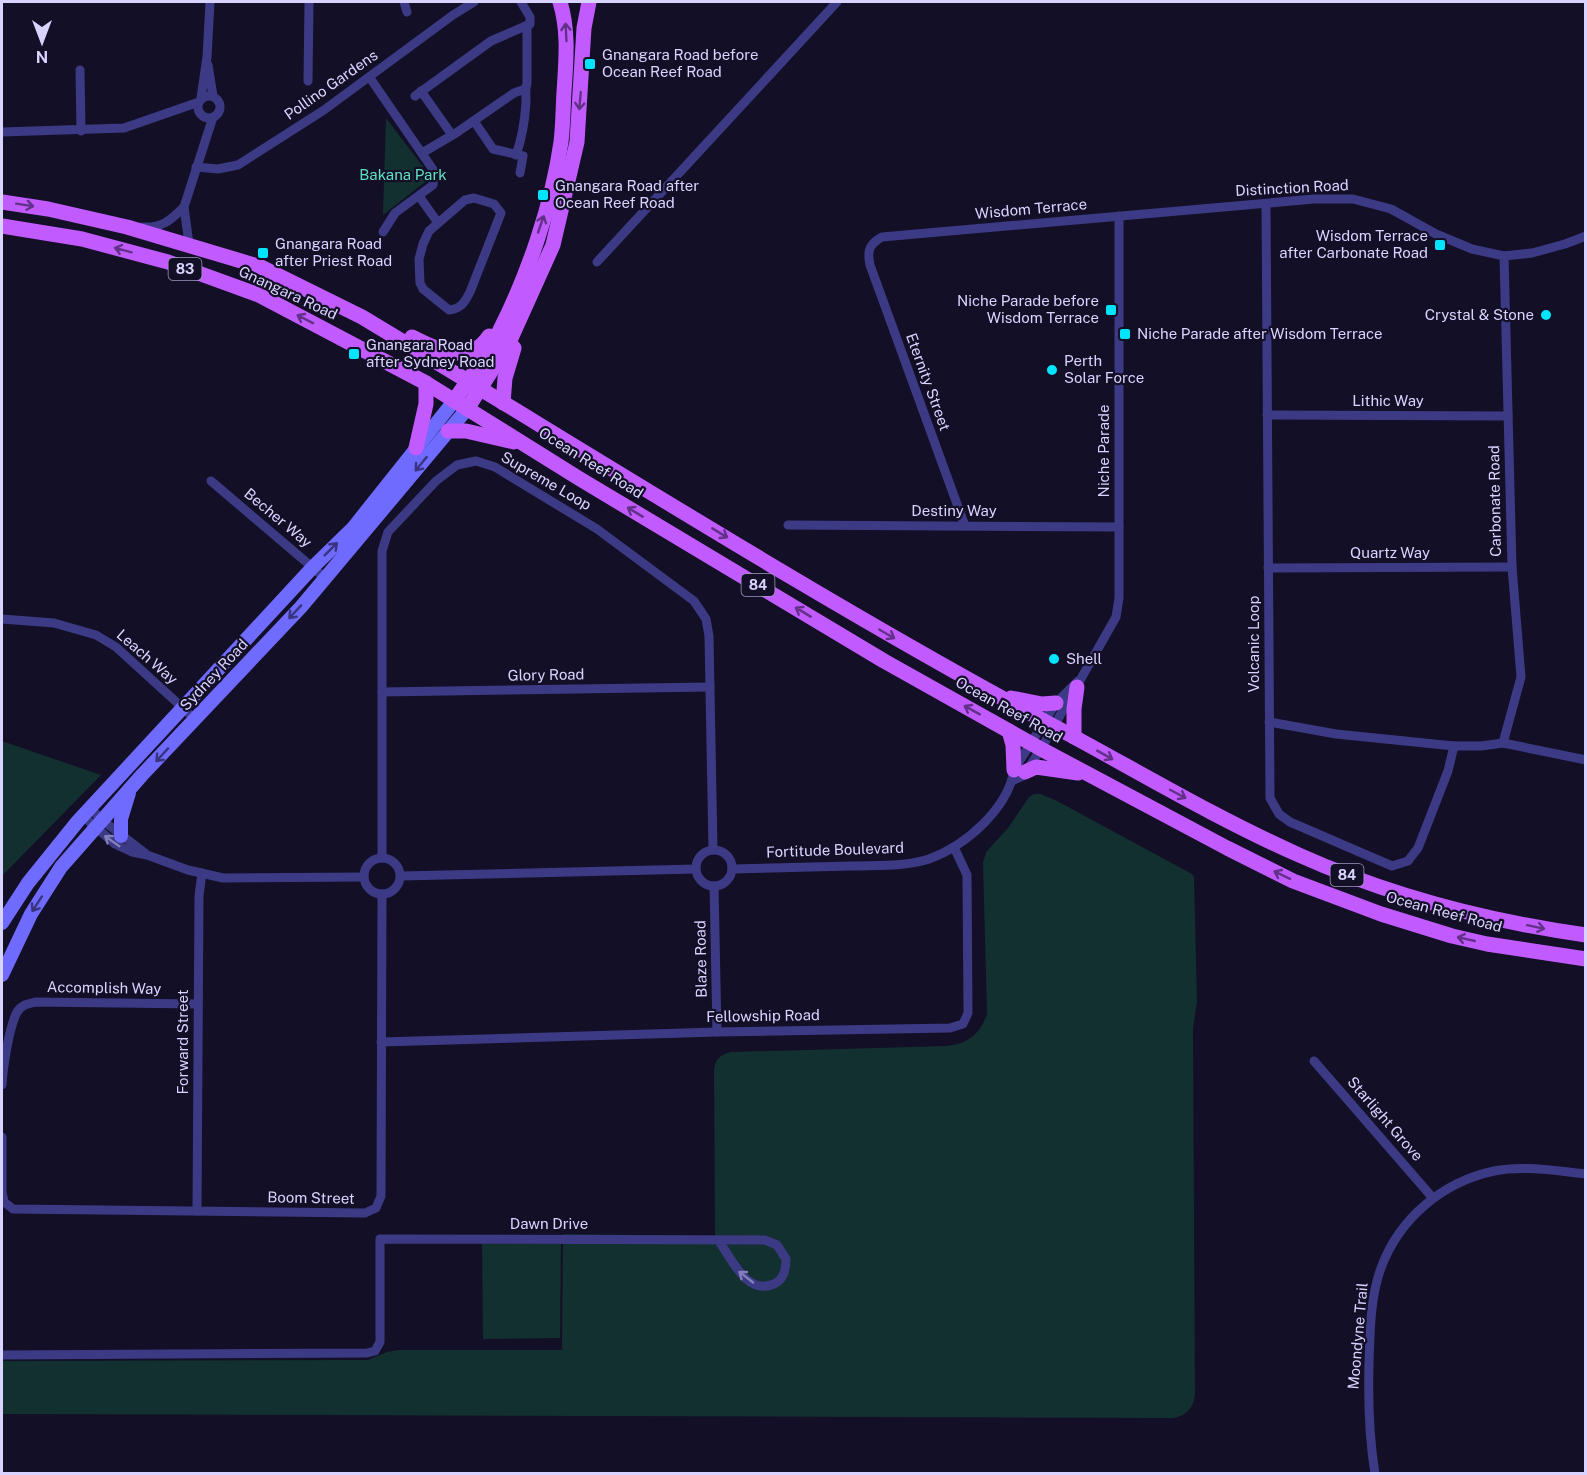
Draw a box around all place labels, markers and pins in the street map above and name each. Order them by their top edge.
place label: Gnangara Road before Ocean Reef Road [602,46,758,80]
marker: Gnangara Road before Ocean Reef Road [583,57,597,71]
place label: Gnangara Road after Ocean Reef Road [555,177,699,211]
marker: Gnangara Road after Ocean Reef Road [536,188,550,202]
place label: Wisdom Terrace after Carbonate Road [1279,227,1428,261]
place label: Gnangara Road after Priest Road [275,235,392,269]
marker: Wisdom Terrace after Carbonate Road [1433,238,1447,252]
marker: Gnangara Road after Priest Road [256,246,270,260]
place label: Niche Parade before Wisdom Terrace [957,292,1099,326]
marker: Niche Parade before Wisdom Terrace [1104,303,1118,317]
place label: Crystal & Stone [1425,306,1534,323]
marker: Crystal & Stone [1539,308,1553,322]
place label: Niche Parade after Wisdom Terrace [1137,325,1383,342]
marker: Niche Parade after Wisdom Terrace [1118,327,1132,341]
place label: Gnangara Road after Sydney Road [366,336,494,370]
marker: Gnangara Road after Sydney Road [347,347,361,361]
place label: Perth Solar Force [1064,352,1144,386]
marker: Perth Solar Force [1045,363,1059,377]
place label: Shell [1066,650,1102,667]
marker: Shell [1047,652,1061,666]

